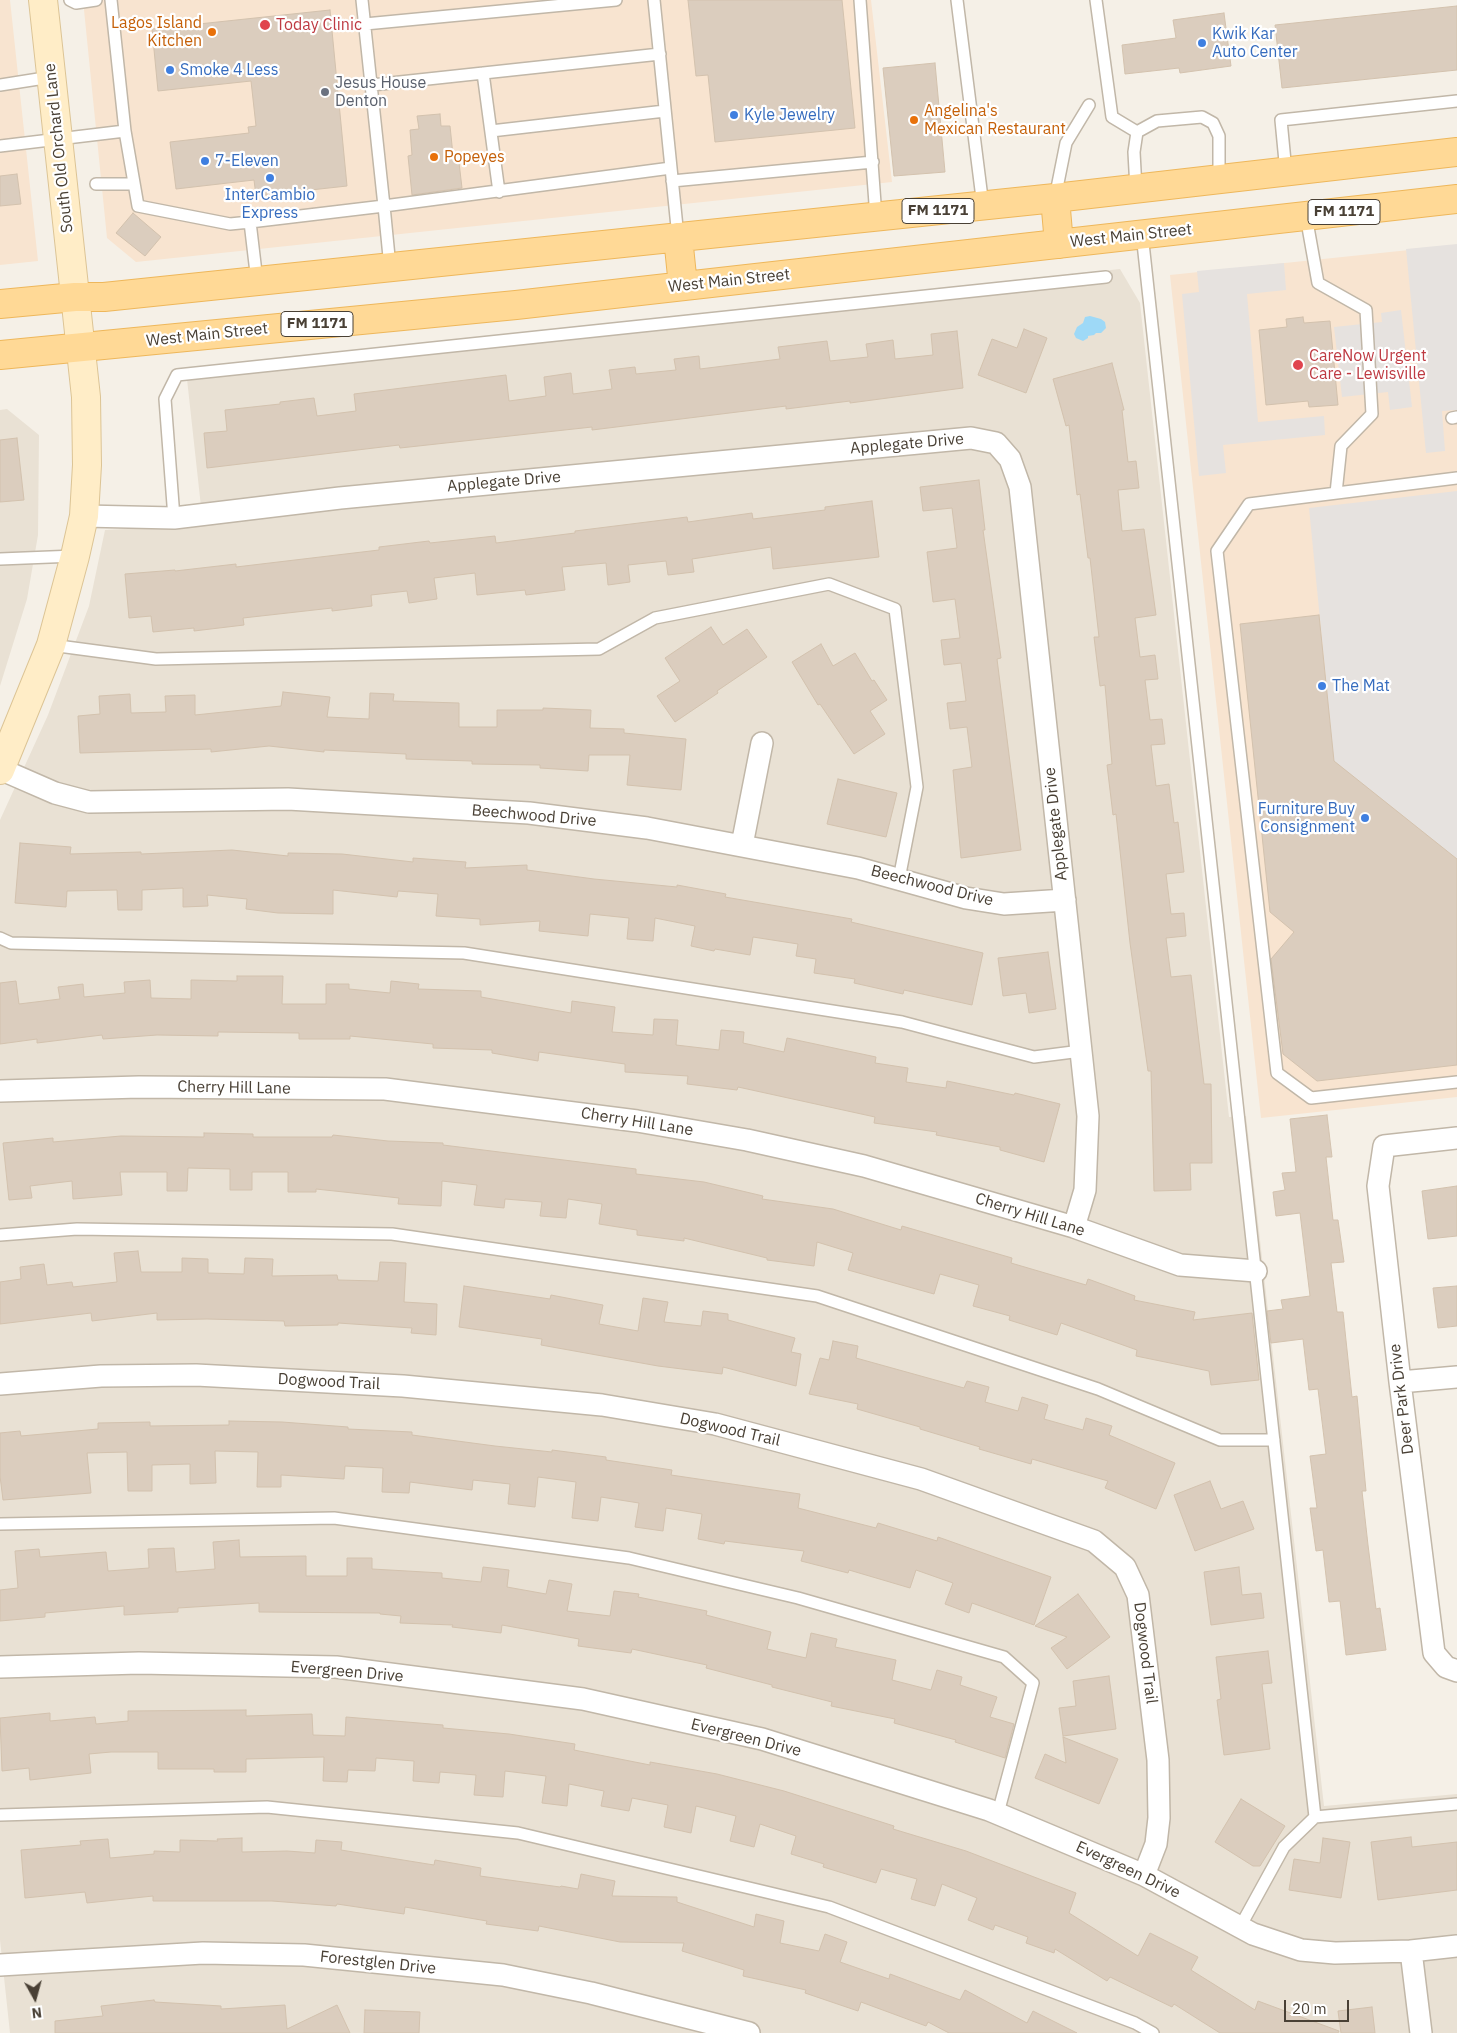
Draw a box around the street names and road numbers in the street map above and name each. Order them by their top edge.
street label: South Old Orchard Lane [41,62,77,234]
road number: FM 1171 [902,198,974,224]
road number: FM 1171 [1308,200,1380,224]
street label: West Main Street [1069,220,1193,252]
street label: West Main Street [667,265,791,297]
road number: FM 1171 [281,312,353,336]
street label: West Main Street [145,319,269,351]
street label: Applegate Drive [849,429,965,459]
street label: Applegate Drive [446,467,562,497]
street label: Applegate Drive [1040,766,1072,882]
street label: Beechwood Drive [471,801,597,831]
street label: Beechwood Drive [869,862,995,910]
street label: Cherry Hill Lane [177,1077,291,1099]
street label: Cherry Hill Lane [579,1104,695,1140]
street label: Cherry Hill Lane [973,1189,1087,1241]
street label: Deer Park Drive [1386,1343,1418,1455]
street label: Dogwood Trail [277,1370,381,1394]
street label: Dogwood Trail [678,1409,782,1451]
street label: Dogwood Trail [1129,1601,1161,1705]
street label: Evergreen Drive [290,1658,404,1686]
street label: Evergreen Drive [689,1715,803,1761]
street label: Evergreen Drive [1073,1837,1183,1903]
street label: Forestglen Drive [319,1947,437,1979]

